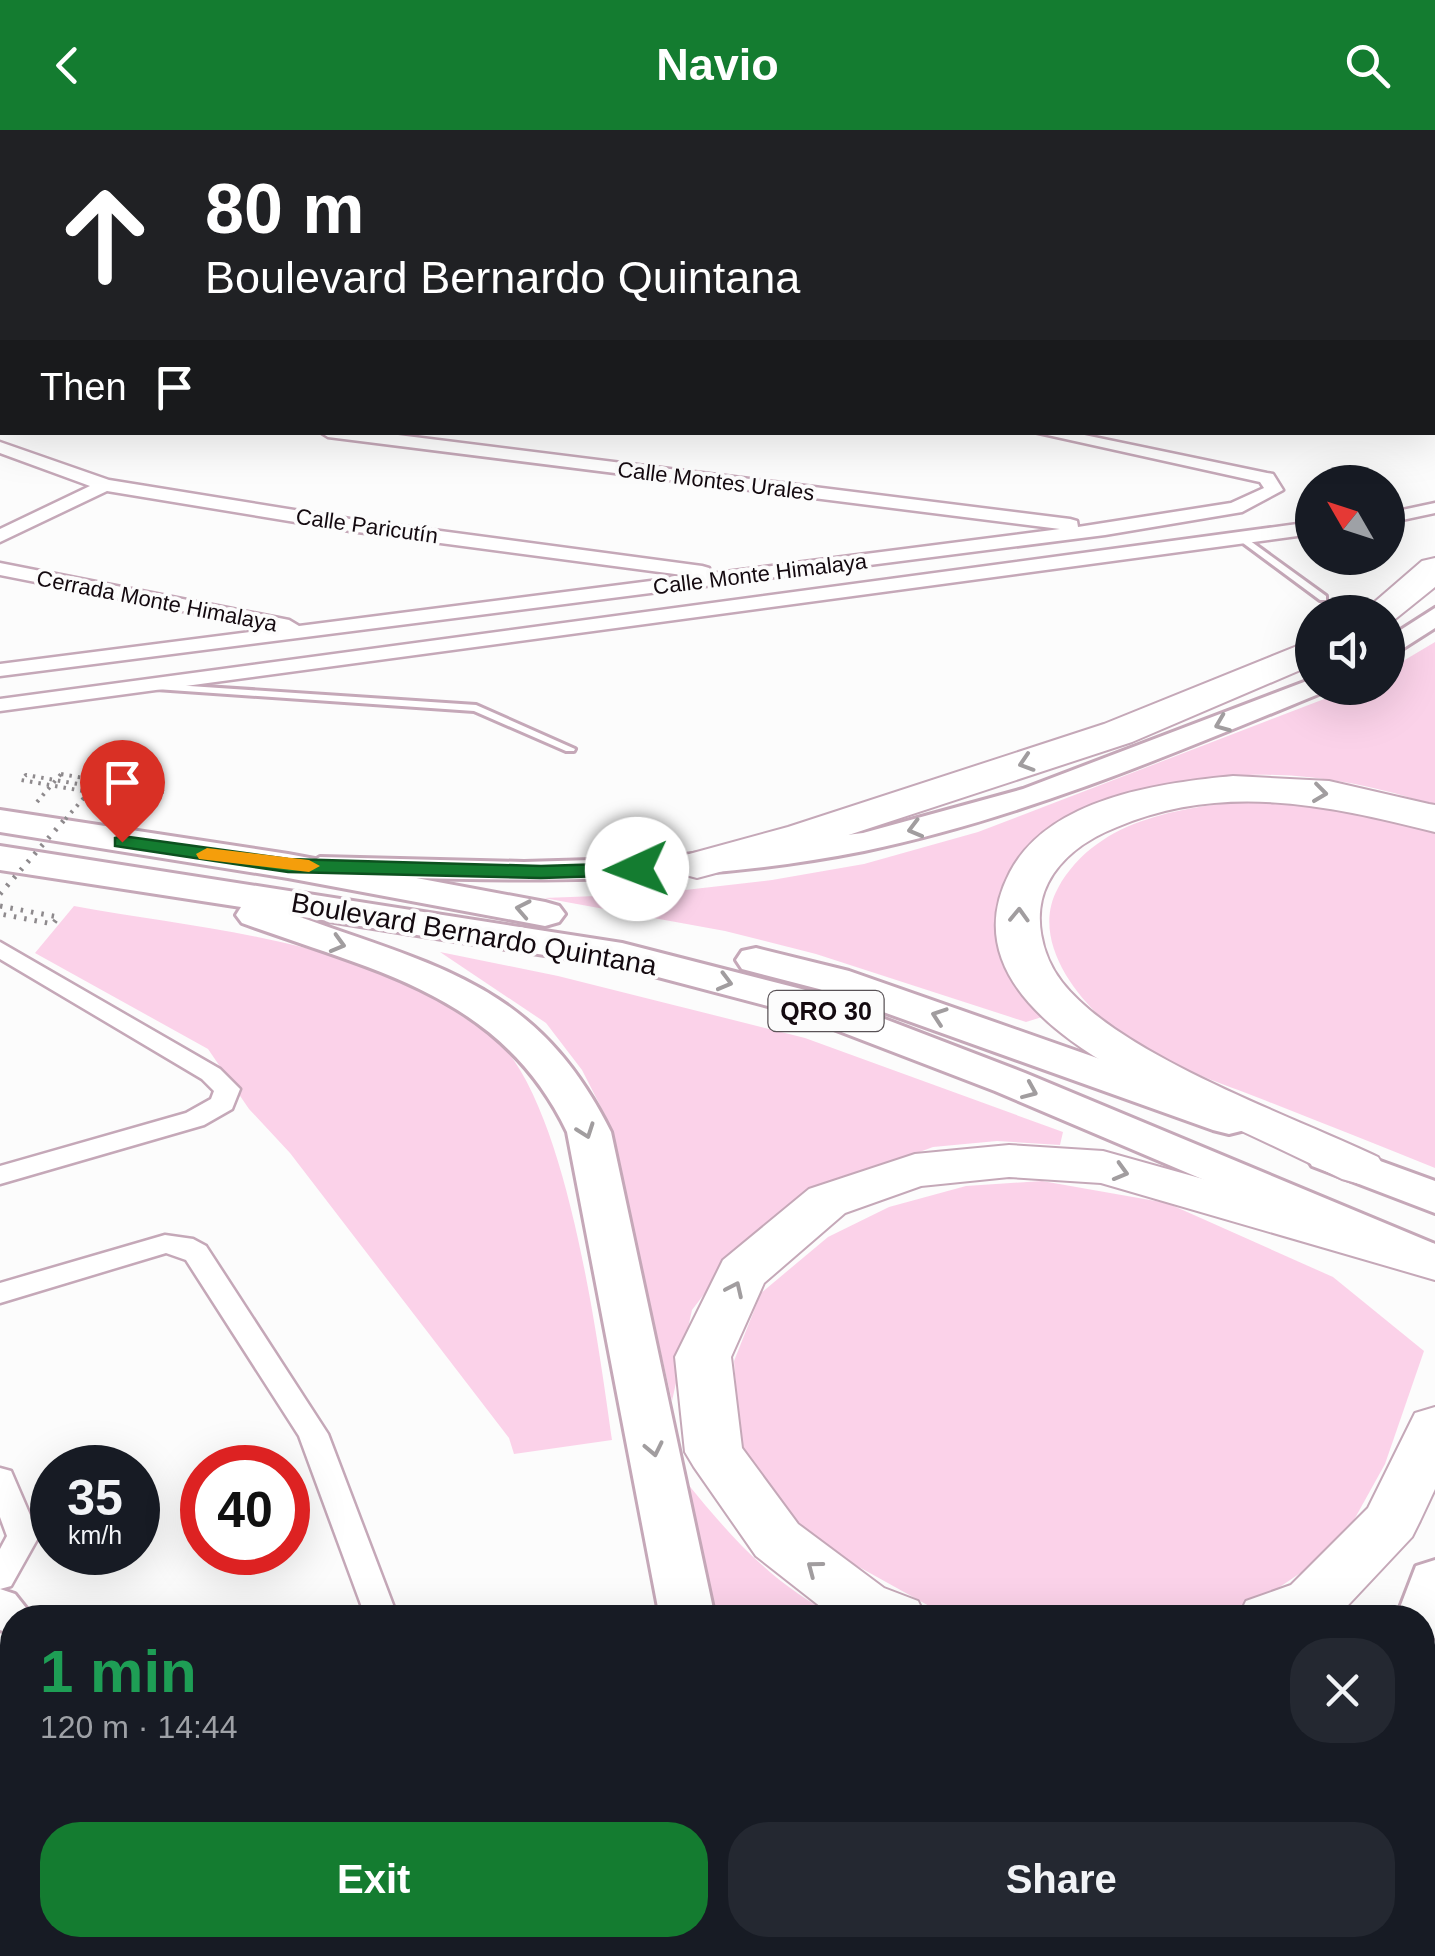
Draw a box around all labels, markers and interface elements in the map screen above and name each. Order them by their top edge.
icon: back [40,38,95,93]
icon: search [1340,38,1395,93]
text: Navio [656,39,779,90]
icon: ahead [40,170,170,300]
text: 80 m [205,170,365,248]
text: Boulevard Bernardo Quintana [205,252,800,303]
icon: arrive [147,360,202,415]
text: Then [40,366,127,408]
street label: Calle Montes Urales [616,457,816,505]
north arrow [1295,465,1405,575]
map controls [1295,465,1405,705]
street label: Calle Paricutín [294,504,440,548]
street label: Calle Monte Himalaya [652,548,869,600]
street label: Cerrada Monte Himalaya [35,565,280,637]
button: sound [1295,595,1405,705]
one-way arrow [1214,712,1232,732]
pin [80,740,165,843]
one-way arrow [1019,751,1036,772]
icon: arrive [95,755,150,810]
one-way arrow [1312,782,1329,803]
position arrow [585,817,689,921]
one-way arrow [907,817,924,838]
street label: Boulevard Bernardo Quintana [289,887,660,982]
one-way arrow [515,900,532,921]
one-way arrow [1008,907,1029,923]
one-way arrow [329,932,346,953]
one-way arrow [715,970,733,991]
road number: QRO 30 [768,991,884,1031]
one-way arrow [932,1007,949,1027]
one-way arrow [1020,1079,1038,1099]
one-way arrow [574,1122,595,1139]
one-way arrow [1112,1161,1129,1182]
one-way arrow [722,1281,742,1299]
one-way arrow [642,1440,663,1457]
speed limit sign: 40 [180,1445,310,1575]
text: 35 [67,1470,123,1526]
text: km/h [68,1521,122,1549]
one-way arrow [807,1563,825,1580]
text: 1 min [40,1638,197,1705]
button: close [1290,1638,1395,1743]
text: 120 m · 14:44 [40,1709,237,1745]
button: Exit [40,1822,708,1937]
button: Share [728,1822,1395,1937]

